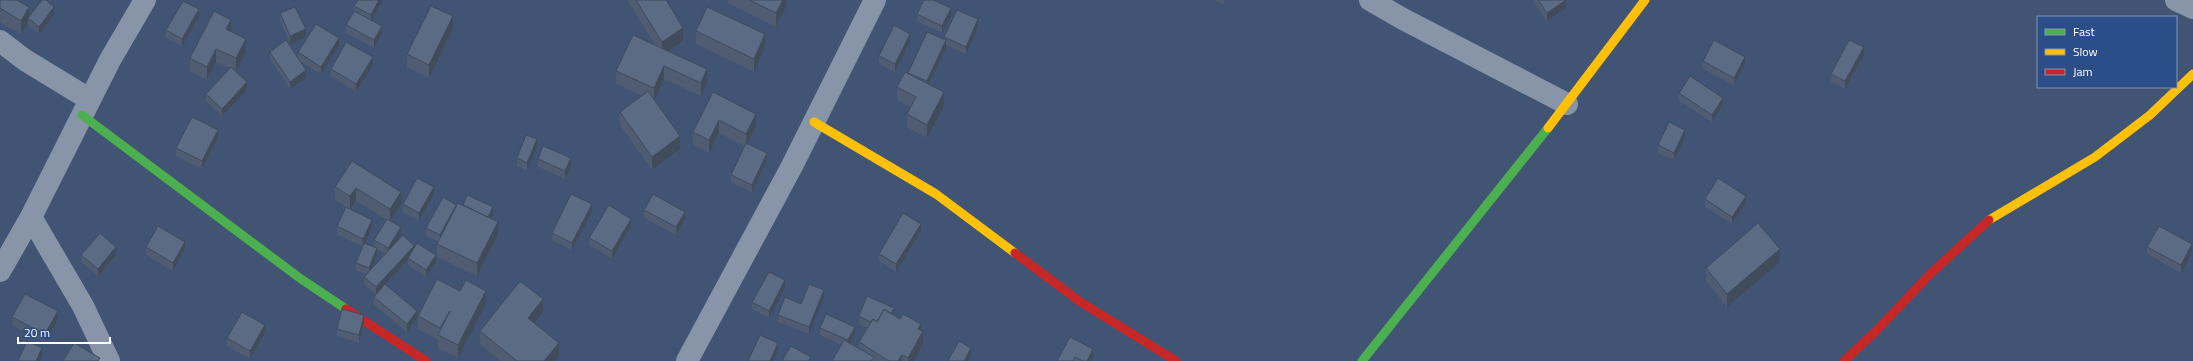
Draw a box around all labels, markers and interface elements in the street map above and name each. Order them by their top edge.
legend [2037,16,2177,88]
text: Fast [2073,22,2096,41]
text: Slow [2073,42,2098,61]
text: Jam [2073,62,2093,81]
scale bar [18,319,110,345]
text: 20 m [24,323,50,342]

